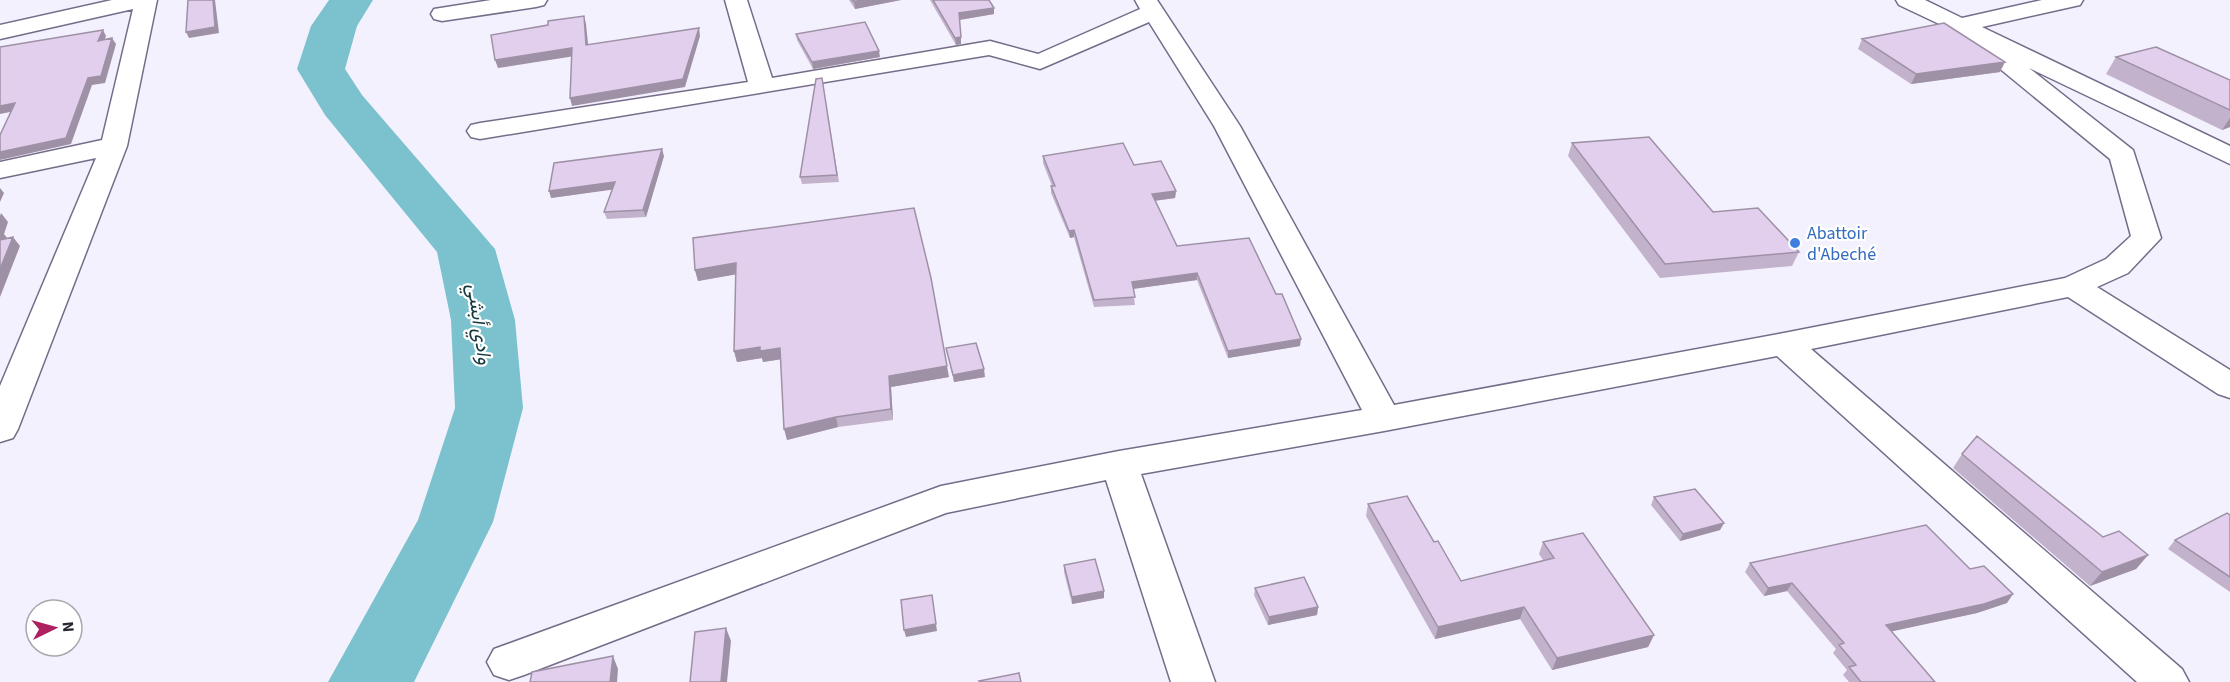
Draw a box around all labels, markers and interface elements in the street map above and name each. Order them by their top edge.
place label: Abattoir d'Abeché [1807,221,1876,267]
marker: Abattoir d'Abeché [1788,236,1802,250]
water label: وادي أبشي [457,282,499,367]
north arrow [24,598,84,658]
text: N [57,621,79,633]

